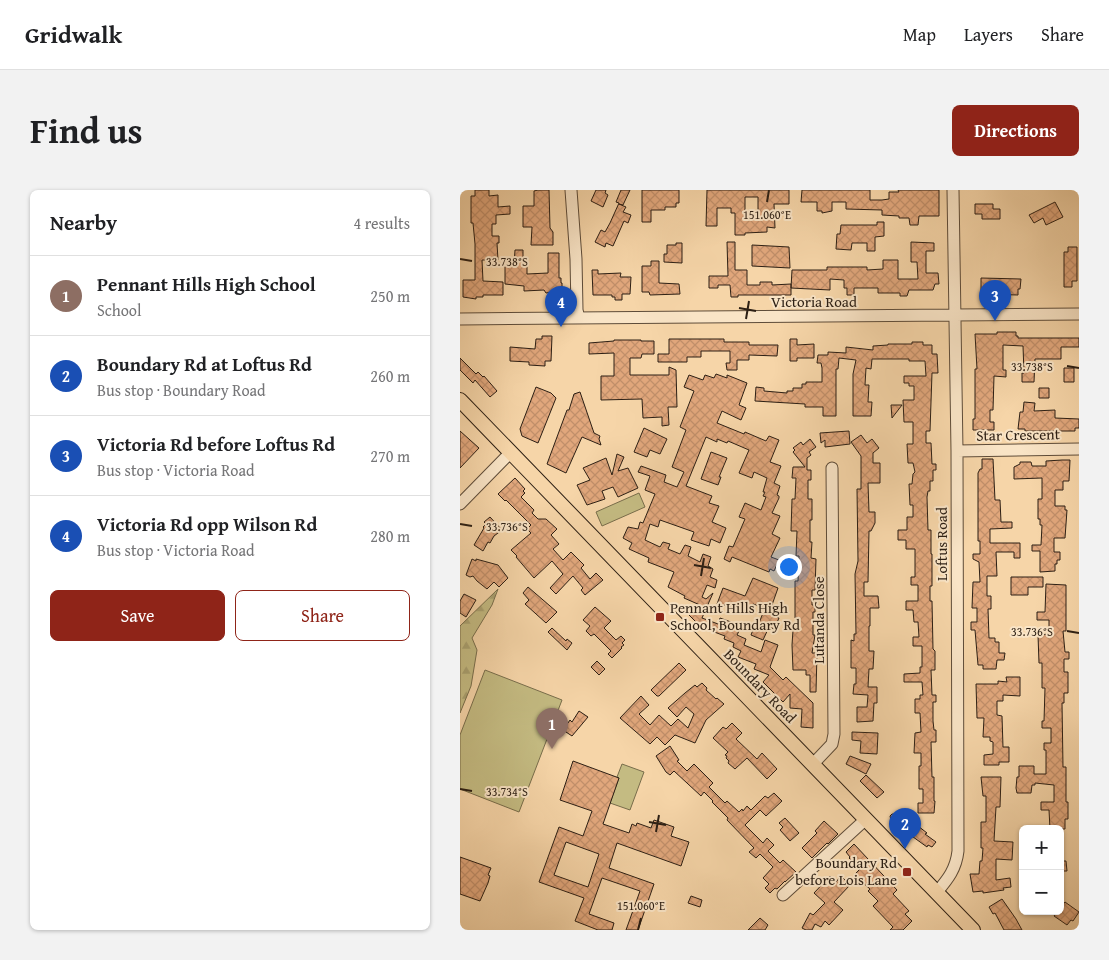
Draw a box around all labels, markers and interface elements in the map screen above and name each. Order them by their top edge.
text: Gridwalk [25,17,122,52]
text: Map [903,21,936,48]
text: Layers [964,21,1013,48]
text: Share [1041,21,1084,48]
text: Find us [30,105,143,156]
button: Directions [952,105,1079,156]
text: 151.060°E [743,206,791,223]
text: Nearby [50,207,117,238]
text: 4 results [353,211,410,235]
text: 33.738°S [486,253,528,270]
text: Pennant Hills High School [97,270,316,298]
pin: 3 [979,280,1011,321]
text: 1 [62,284,70,308]
text: 250 m [370,284,410,308]
pin: 4 [545,286,577,327]
street label: Victoria Road [771,291,857,312]
text: School [97,298,141,322]
text: Boundary Rd at Loftus Rd [97,350,312,378]
text: 33.738°S [1011,358,1053,375]
text: 2 [62,364,70,388]
text: 260 m [370,364,410,388]
text: Bus stop · Boundary Road [97,378,266,402]
street label: Star Crescent [976,423,1061,446]
text: Victoria Rd before Loftus Rd [97,430,335,458]
text: 3 [62,444,70,468]
text: 270 m [370,444,410,468]
text: Bus stop · Victoria Road [97,458,255,482]
street label: Loftus Road [931,507,952,581]
text: Victoria Rd opp Wilson Rd [97,510,317,538]
text: 33.736°S [486,518,528,535]
text: 4 [62,524,70,548]
text: 280 m [370,524,410,548]
text: Bus stop · Victoria Road [97,538,255,562]
your location [776,554,802,580]
street label: Lutanda Close [808,576,829,664]
button: Save [50,590,225,641]
button: Share [235,590,410,641]
place label: Pennant Hills High School, Boundary Rd [670,597,800,635]
marker: Pennant Hills High School, Boundary Rd [654,611,666,623]
text: 33.736°S [1011,623,1053,640]
street label: Boundary Road [719,644,801,728]
pin: 1 [536,708,568,749]
text: 33.734°S [486,783,528,800]
pin: 2 [889,808,921,849]
map controls [1019,825,1064,915]
button: + [1019,825,1064,870]
place label: Boundary Rd before Lois Lane [795,852,897,890]
marker: Boundary Rd before Lois Lane [901,866,913,878]
button: − [1019,870,1064,915]
text: 151.060°E [617,897,665,914]

